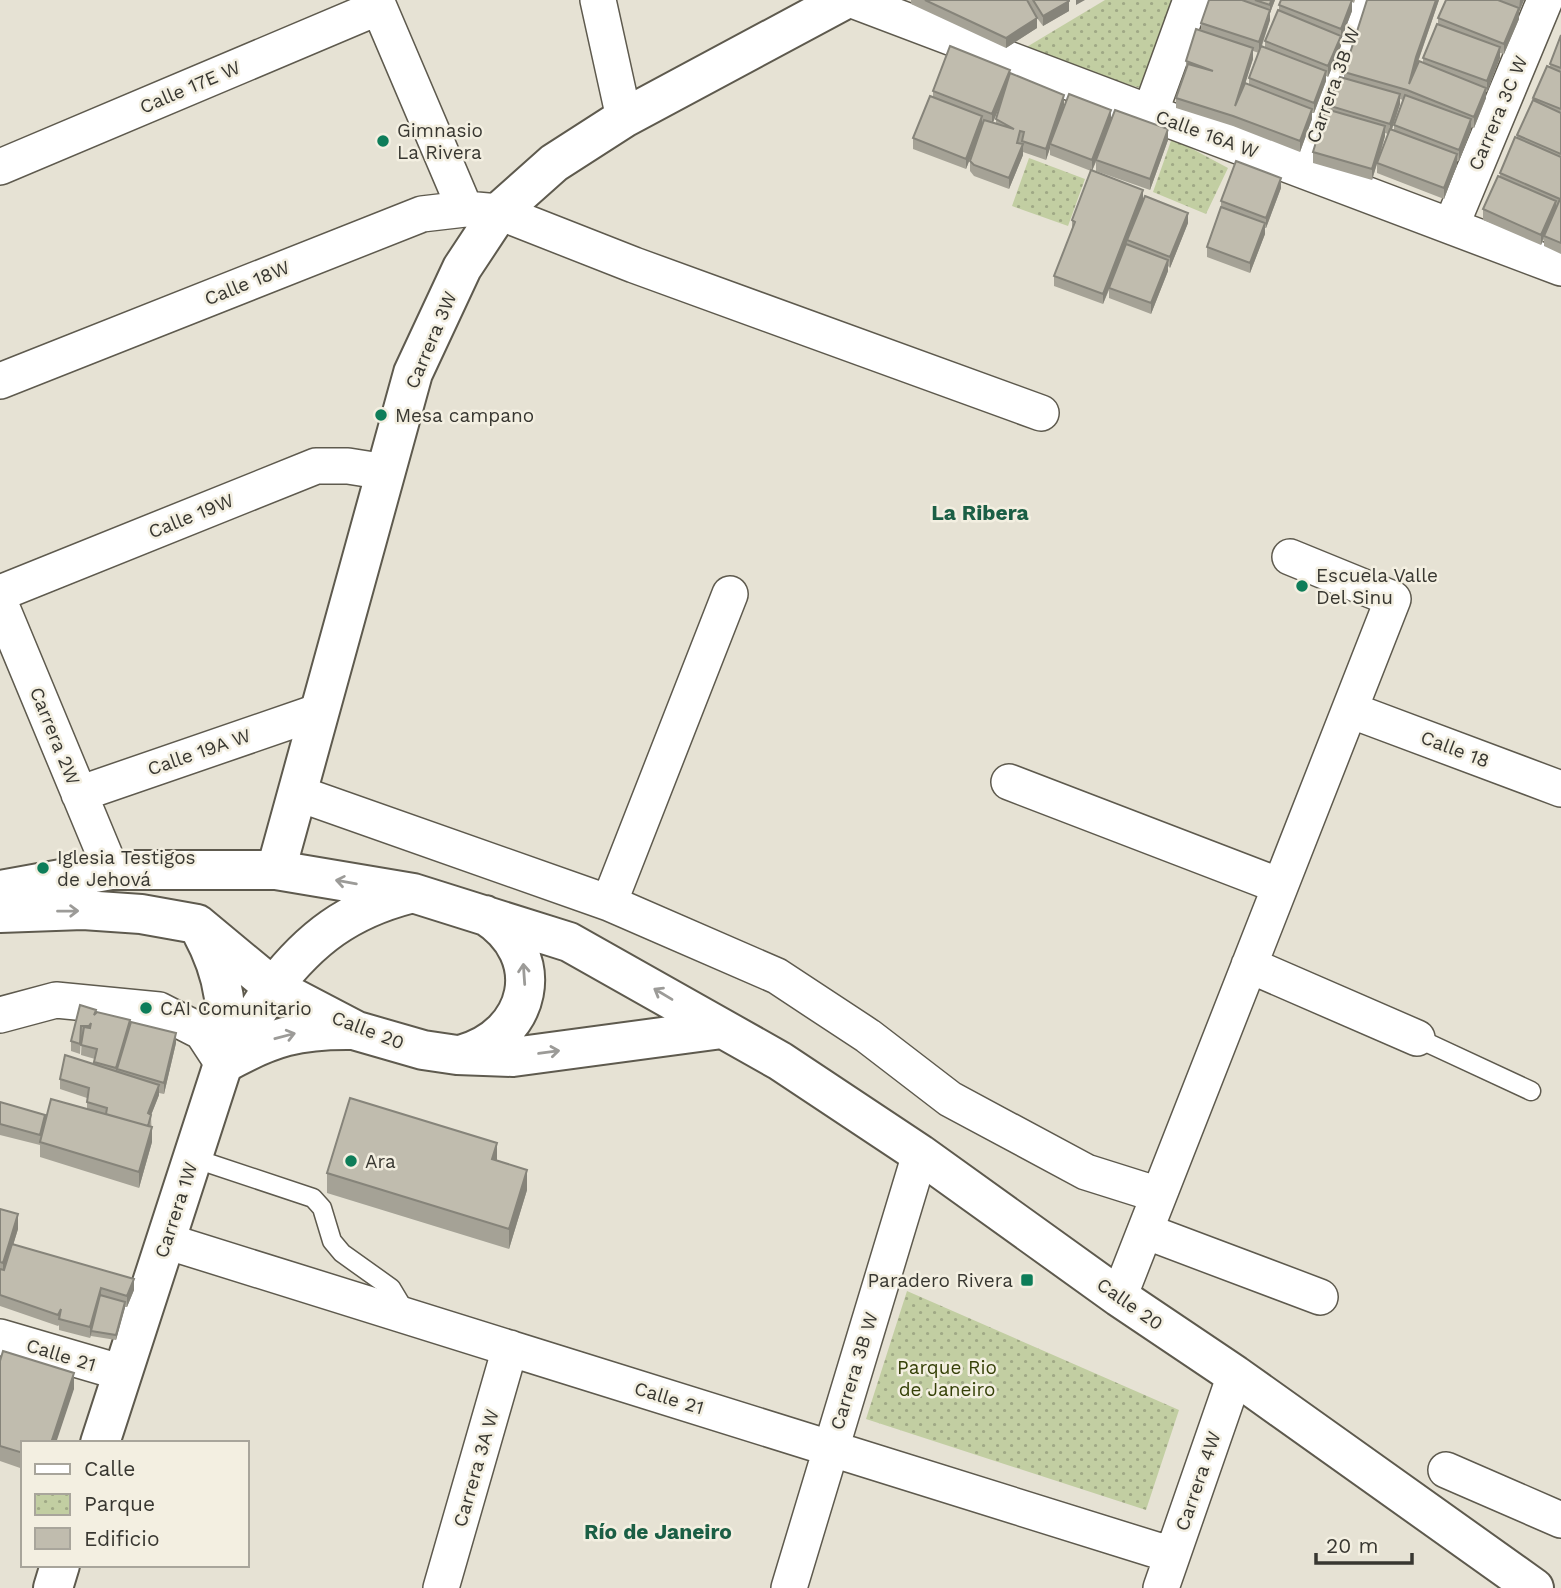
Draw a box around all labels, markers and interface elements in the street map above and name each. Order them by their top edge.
street label: Carrera 3B W [1301,24,1365,146]
street label: Carrera 3C W [1463,52,1533,174]
street label: Calle 17E W [136,56,244,118]
street label: Calle 16A W [1153,105,1261,163]
place label: Gimnasio La Rivera [397,119,483,164]
marker: Gimnasio La Rivera [375,133,391,149]
street label: Calle 18W [201,256,293,310]
street label: Carrera 3W [400,288,462,392]
place label: Mesa campano [395,404,534,427]
marker: Mesa campano [373,407,389,423]
street label: Calle 19W [145,489,237,543]
district label: La Ribera [931,500,1030,525]
place label: Escuela Valle Del Sinu [1316,564,1438,609]
marker: Escuela Valle Del Sinu [1294,578,1310,594]
street label: Carrera 2W [25,684,85,788]
street label: Calle 19A W [144,724,254,780]
street label: Calle 18 [1417,725,1493,773]
place label: Iglesia Testigos de Jehová [57,846,196,891]
marker: Iglesia Testigos de Jehová [35,860,51,876]
one-way arrow [335,875,358,888]
one-way arrow [56,904,79,917]
one-way arrow [517,963,530,986]
one-way arrow [654,986,674,1000]
place label: CAI Comunitario [160,997,312,1020]
marker: CAI Comunitario [138,1000,154,1016]
street label: Calle 20 [329,1006,407,1054]
one-way arrow [273,1029,296,1042]
one-way arrow [537,1046,560,1059]
place label: Ara [365,1150,396,1173]
marker: Ara [343,1153,359,1169]
street label: Carrera 1W [150,1159,202,1261]
place label: Paradero Rivera [868,1269,1013,1292]
marker: Paradero Rivera [1019,1272,1035,1288]
street label: Calle 20 [1092,1273,1168,1335]
street label: Carrera 3B W [825,1309,883,1433]
street label: Calle 21 [24,1334,98,1376]
park label: Parque Rio de Janeiro [897,1356,997,1401]
street label: Calle 21 [632,1377,706,1419]
street label: Carrera 3A W [448,1406,504,1530]
street label: Carrera 4W [1170,1428,1226,1534]
legend [21,1441,248,1567]
text: Calle [84,1456,135,1481]
text: Parque [84,1491,155,1516]
district label: Río de Janeiro [584,1519,732,1544]
scale bar [1316,1522,1412,1566]
text: Edificio [84,1526,160,1551]
text: 20 m [1326,1533,1378,1558]

